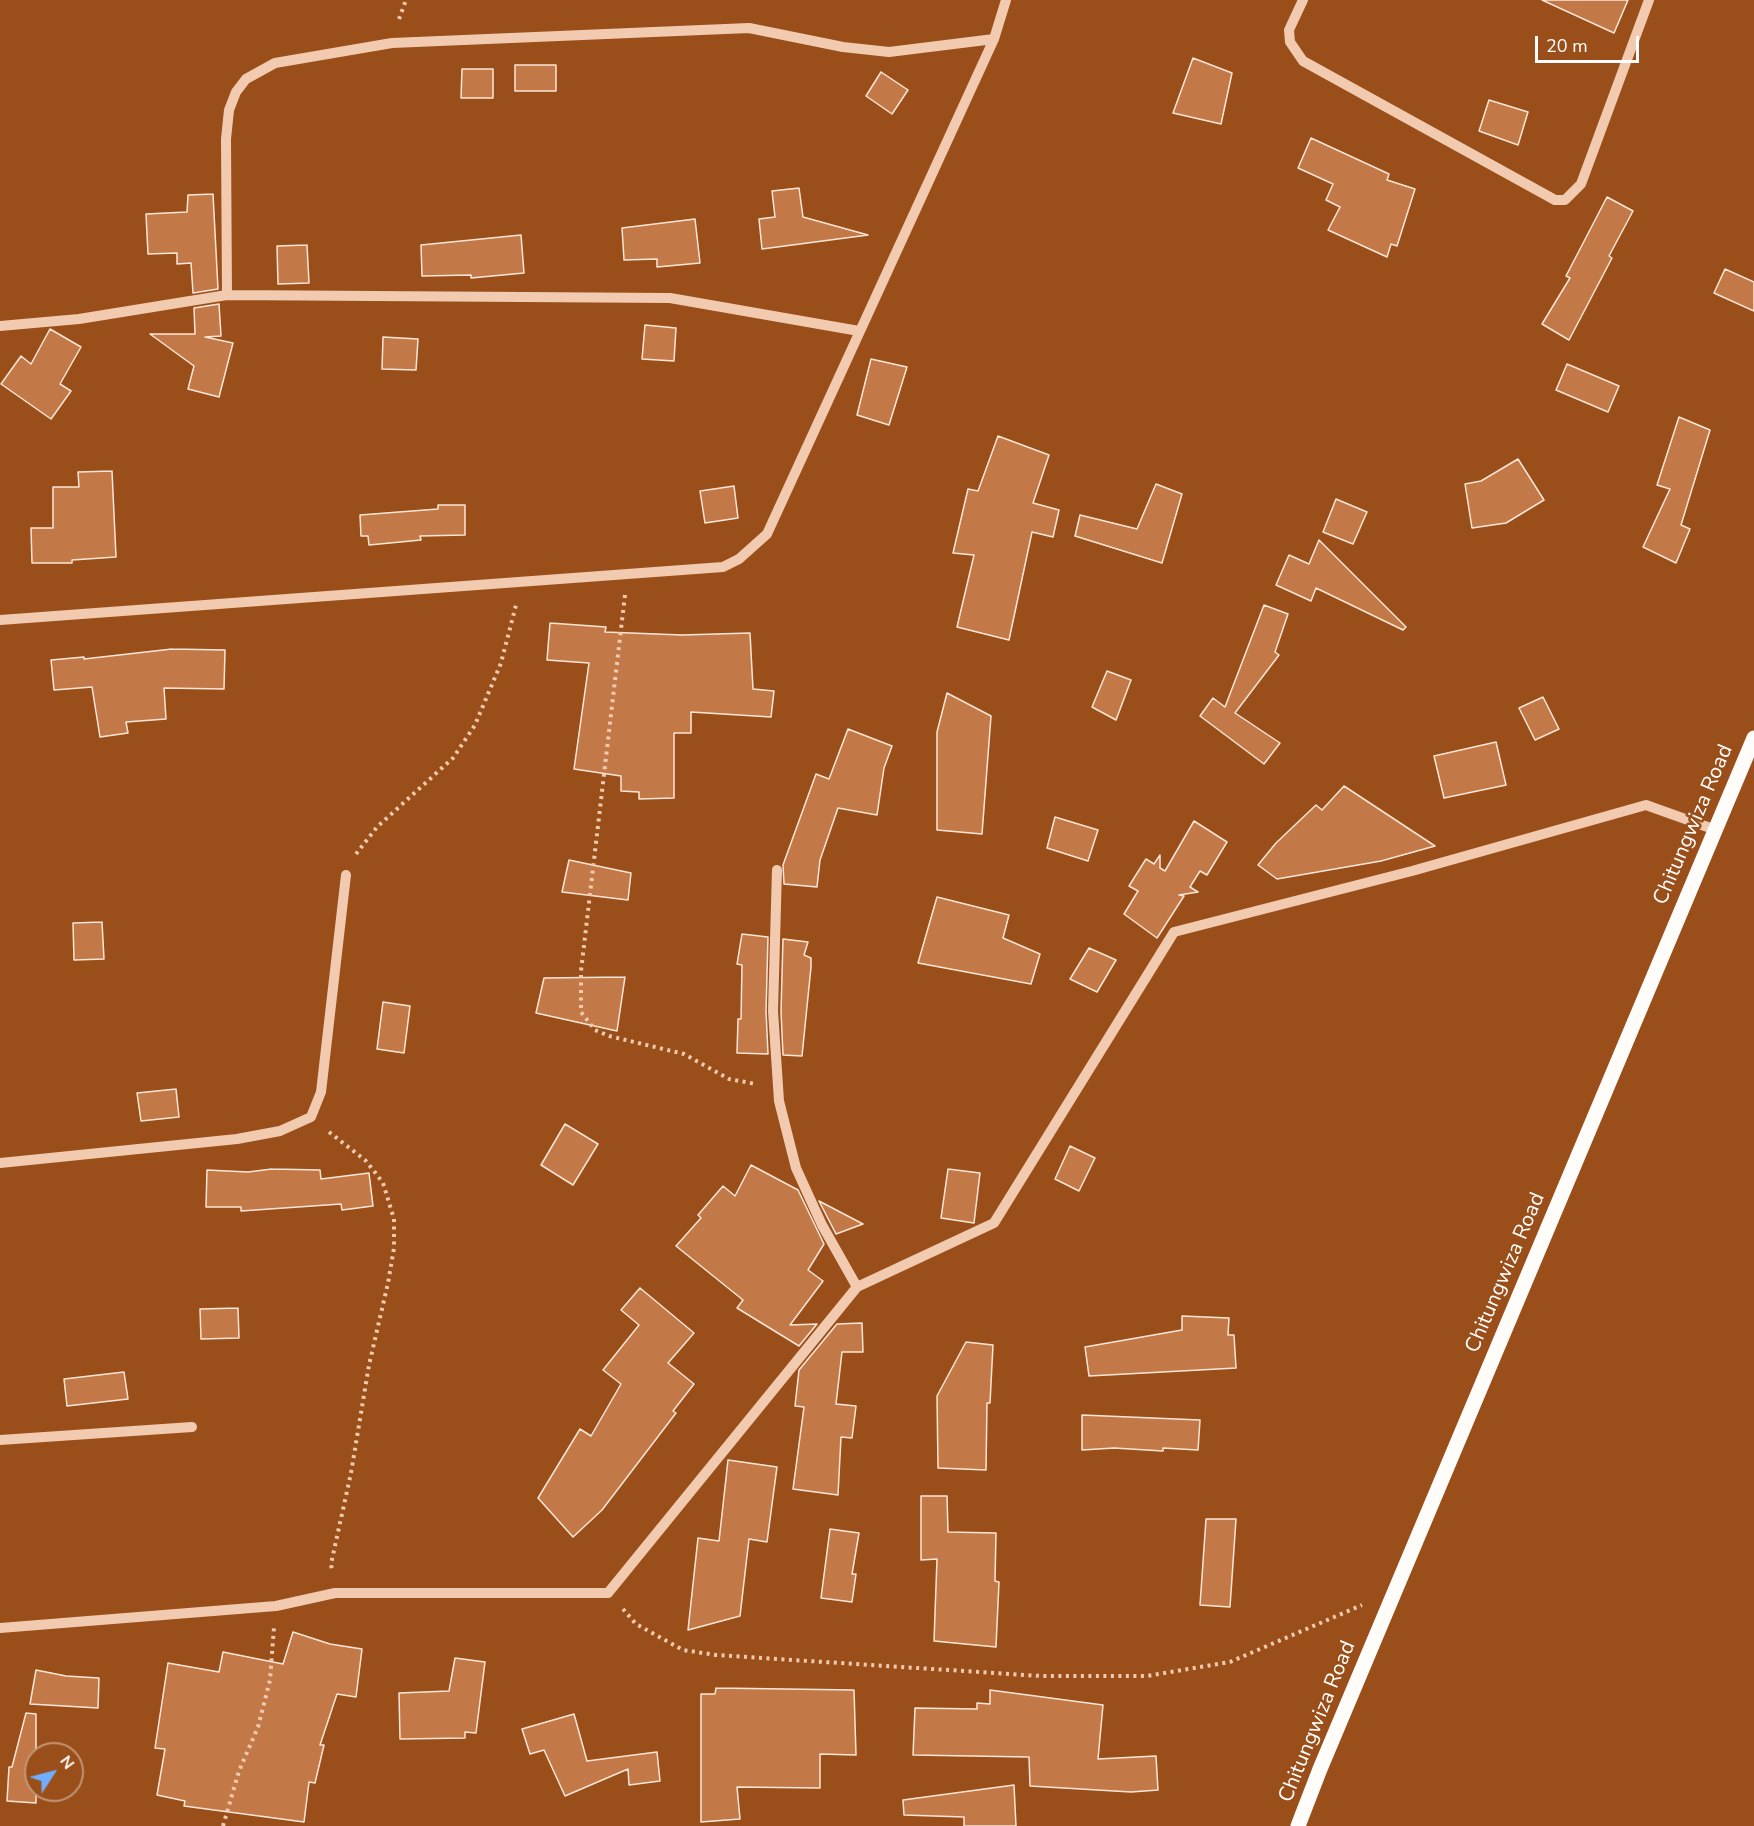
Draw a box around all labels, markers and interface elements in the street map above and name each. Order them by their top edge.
scale bar [1538,24,1642,62]
text: 20 m [1546,34,1588,58]
street label: Chitungwiza Road [1649,741,1739,909]
street label: Chitungwiza Road [1461,1189,1551,1357]
street label: Chitungwiza Road [1274,1638,1362,1806]
north arrow [24,1742,84,1802]
text: N [55,1751,79,1774]

